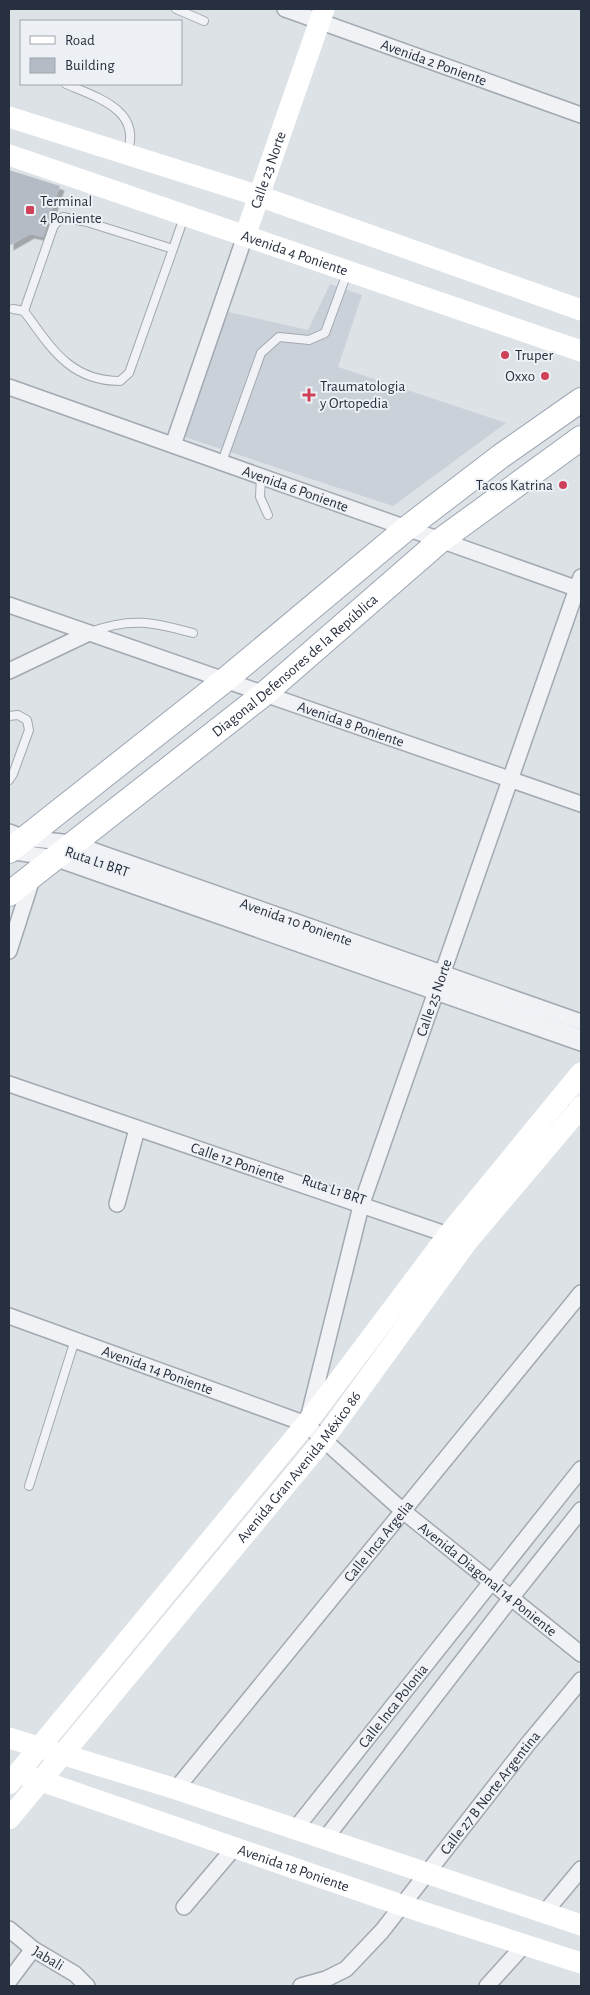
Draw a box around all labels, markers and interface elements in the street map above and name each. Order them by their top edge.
legend [20,20,182,85]
text: Road [65,33,95,48]
street label: Avenida 2 Poniente [379,36,489,88]
text: Building [65,58,115,73]
street label: Calle 23 Norte [248,129,288,210]
place label: Terminal 4 Poniente [40,194,102,226]
marker: Terminal 4 Poniente [24,204,36,216]
street label: Avenida 4 Poniente [239,228,350,278]
place label: Truper [515,348,553,363]
marker: Truper [499,349,511,361]
place label: Oxxo [505,369,535,384]
marker: Oxxo [539,370,551,382]
place label: Traumatologia y Ortopedia [319,379,405,411]
marker: Traumatologia y Ortopedia [302,388,316,402]
street label: Avenida 6 Poniente [240,463,351,514]
place label: Tacos Katrina [476,478,553,493]
marker: Tacos Katrina [557,479,569,491]
street label: Diagonal Defensores de la República [209,591,381,739]
street label: Avenida 8 Poniente [296,699,406,749]
street label: Ruta L1 BRT [63,844,132,880]
street label: Avenida 10 Poniente [238,895,354,948]
street label: Calle 25 Norte [413,957,454,1038]
street label: Calle 12 Poniente [189,1140,287,1186]
street label: Ruta L1 BRT [300,1172,369,1208]
street label: Avenida 14 Poniente [100,1343,215,1397]
street label: Avenida Gran Avenida México 86 [234,1389,363,1545]
street label: Calle Inca Argelia [341,1498,416,1585]
street label: Avenida Diagonal 14 Poniente [416,1519,560,1639]
street label: Calle Inca Polonia [355,1661,431,1750]
street label: Calle 27 B Norte Argentina [437,1728,543,1857]
street label: Avenida 18 Poniente [236,1842,351,1894]
street label: Jabali [30,1943,66,1973]

